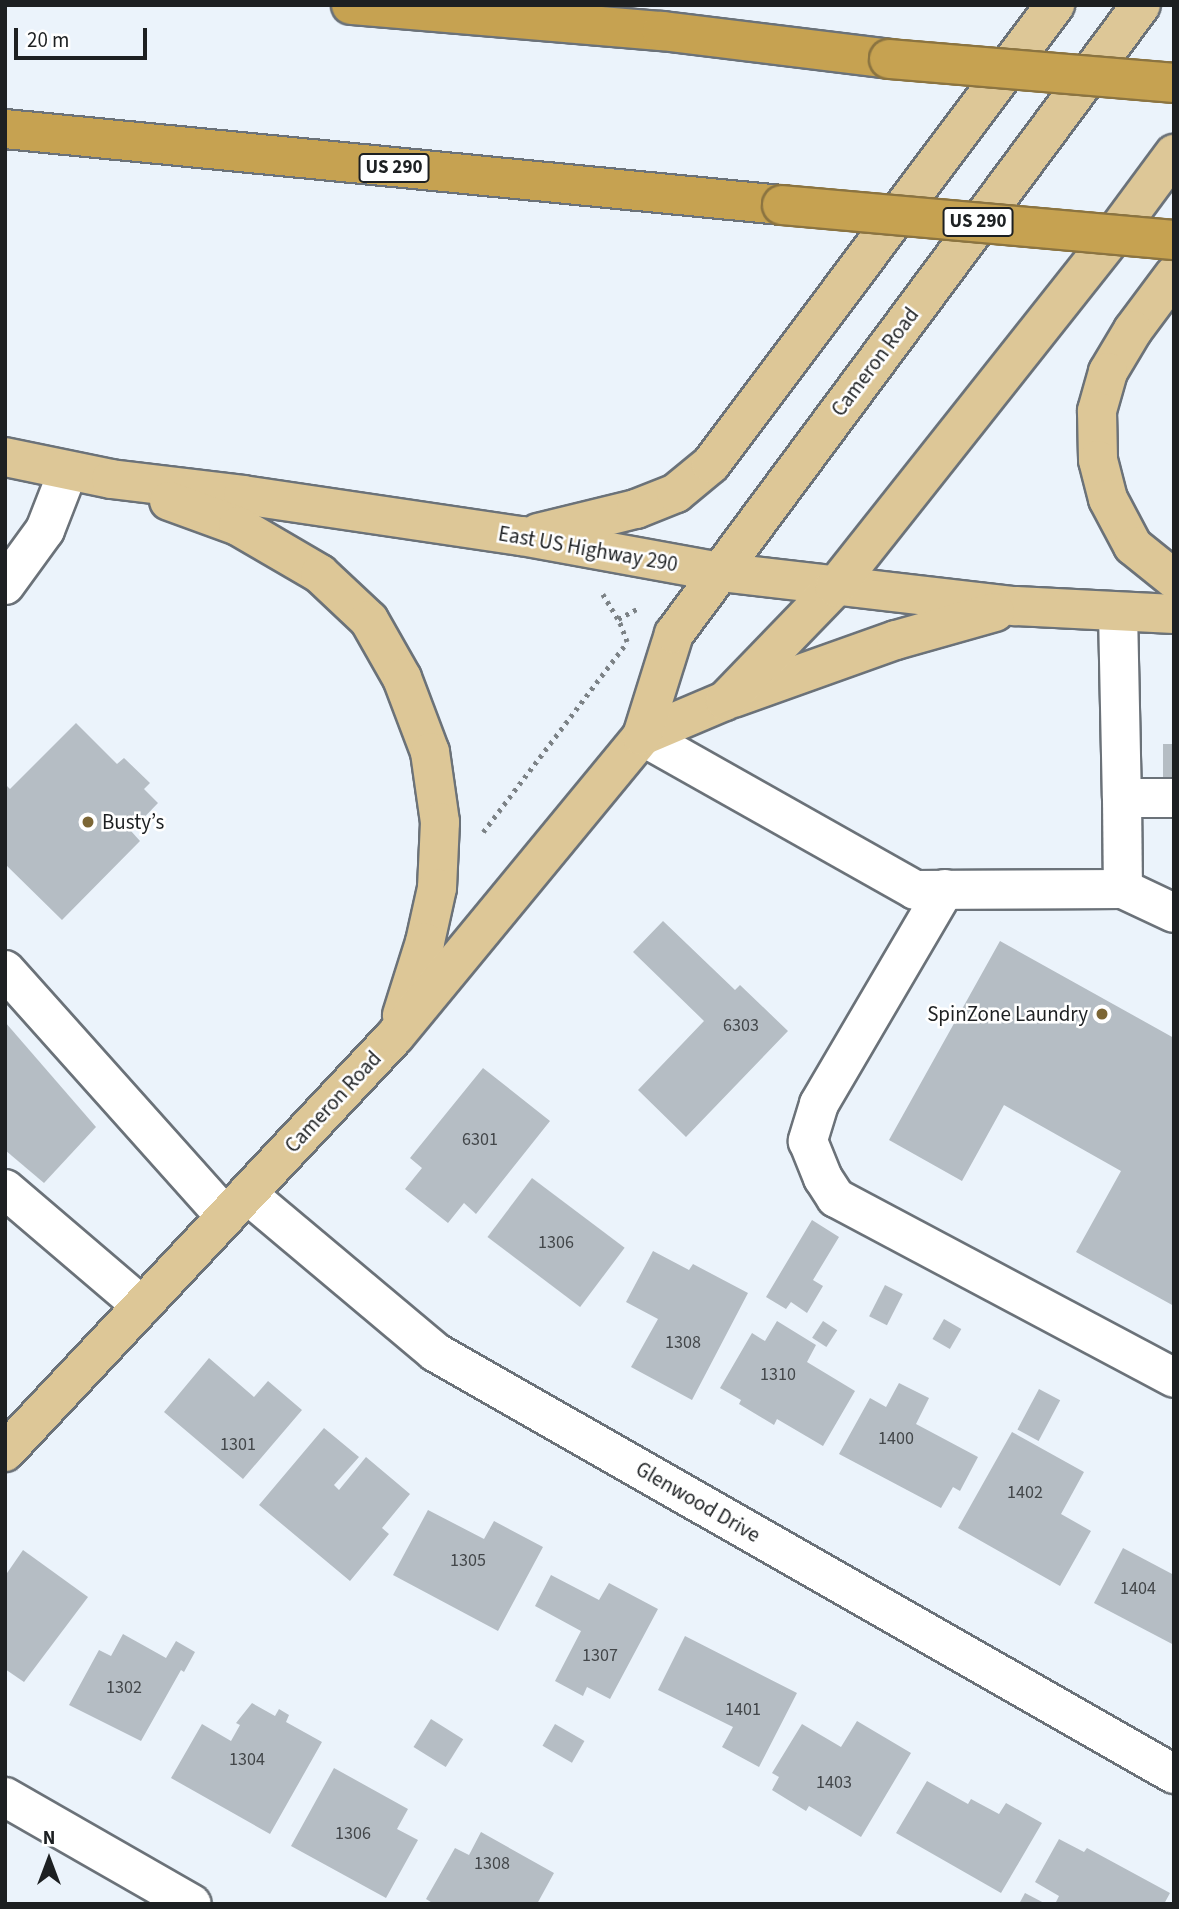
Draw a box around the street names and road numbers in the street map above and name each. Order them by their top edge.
road number: US 290 [357,152,431,184]
road number: US 290 [941,206,1015,238]
street label: Cameron Road [826,303,924,421]
street label: East US Highway 290 [496,521,680,577]
street label: Cameron Road [280,1046,386,1158]
street label: Glenwood Drive [631,1456,765,1548]

